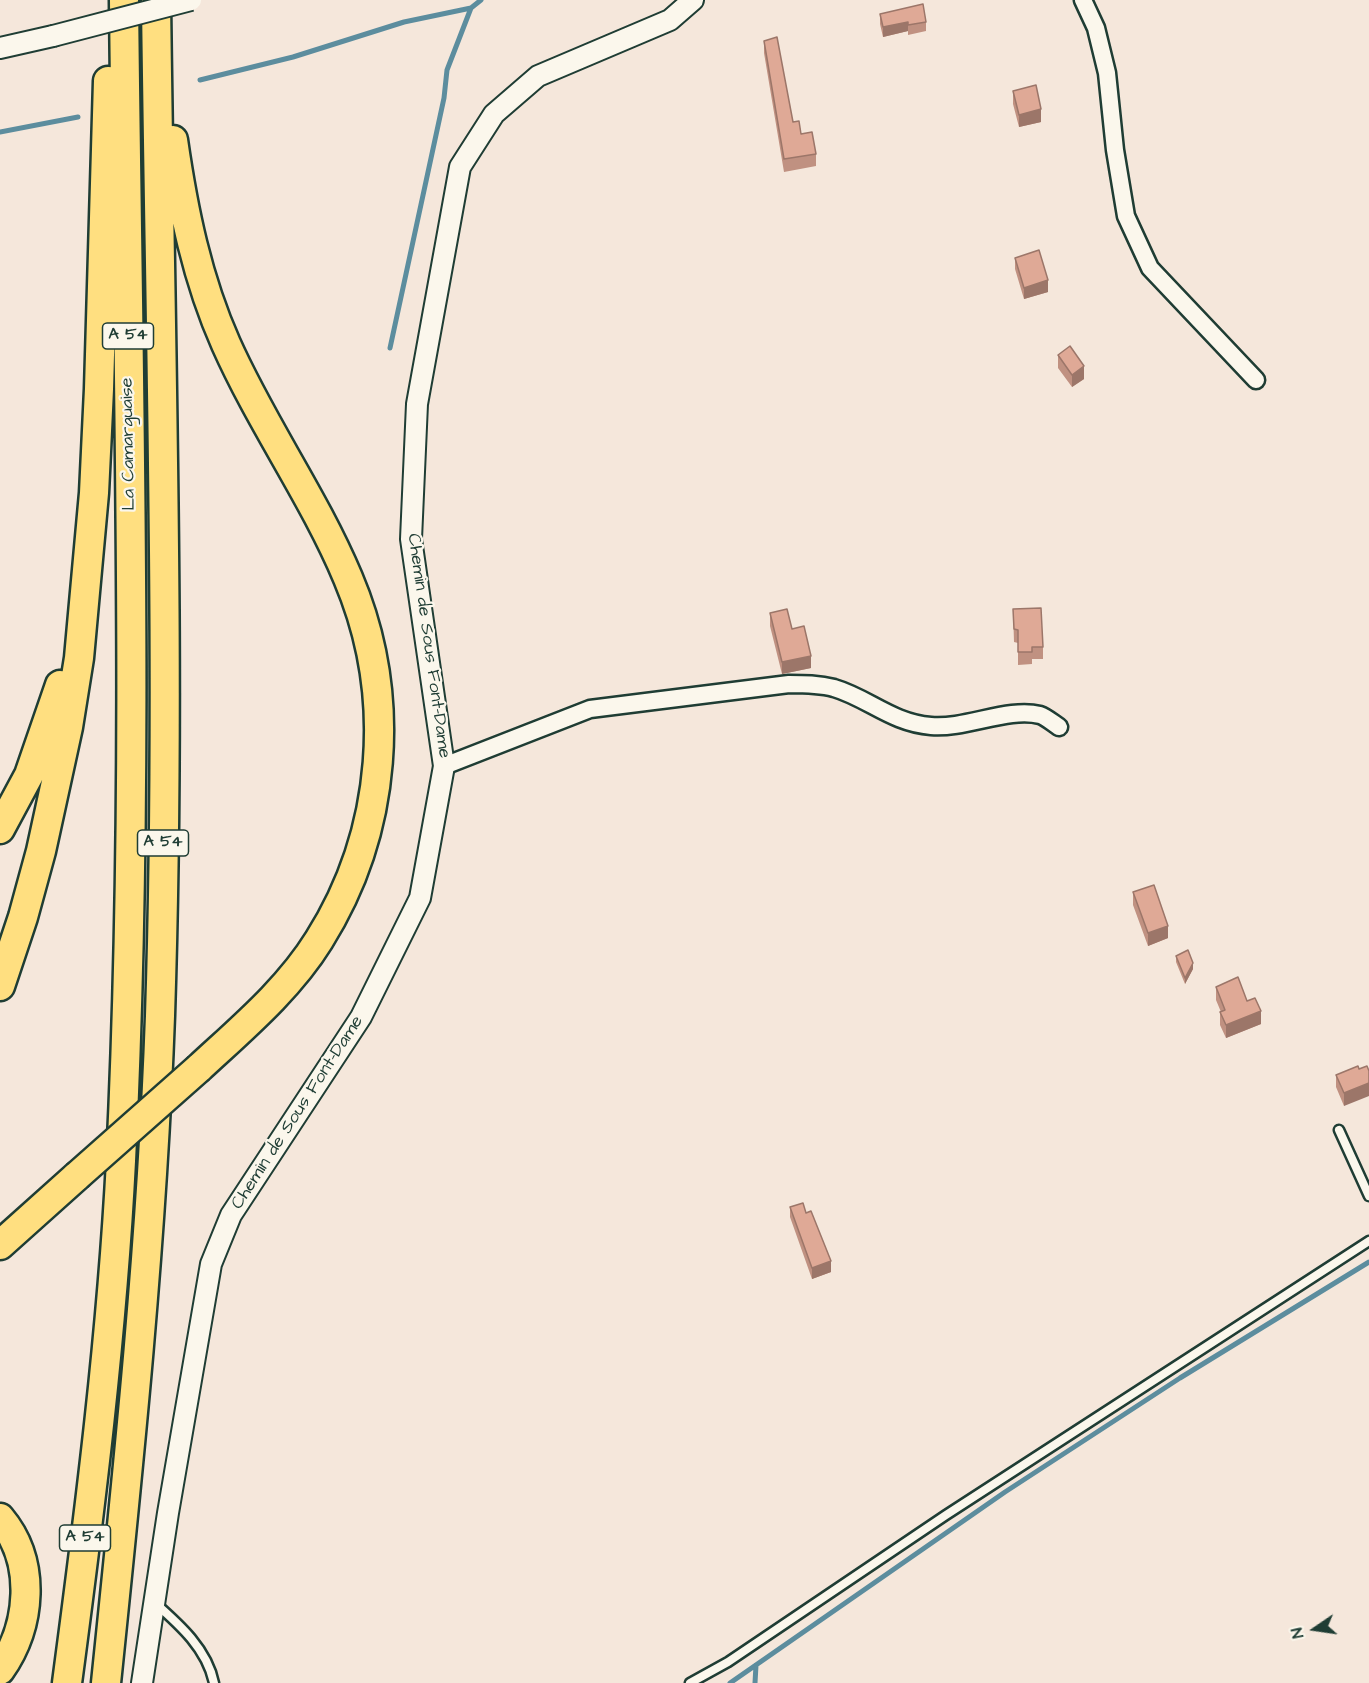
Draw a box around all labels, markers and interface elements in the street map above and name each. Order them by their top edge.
road number: A 54 [102,323,154,349]
street label: La Camarguaise [117,377,141,511]
street label: Chemin de Sous Font-Dame [402,532,454,760]
road number: A 54 [138,830,188,856]
street label: Chemin de Sous Font-Dame [227,1012,369,1214]
road number: A 54 [60,1525,110,1551]
north arrow [1285,1599,1345,1659]
text: N [1286,1626,1309,1640]

